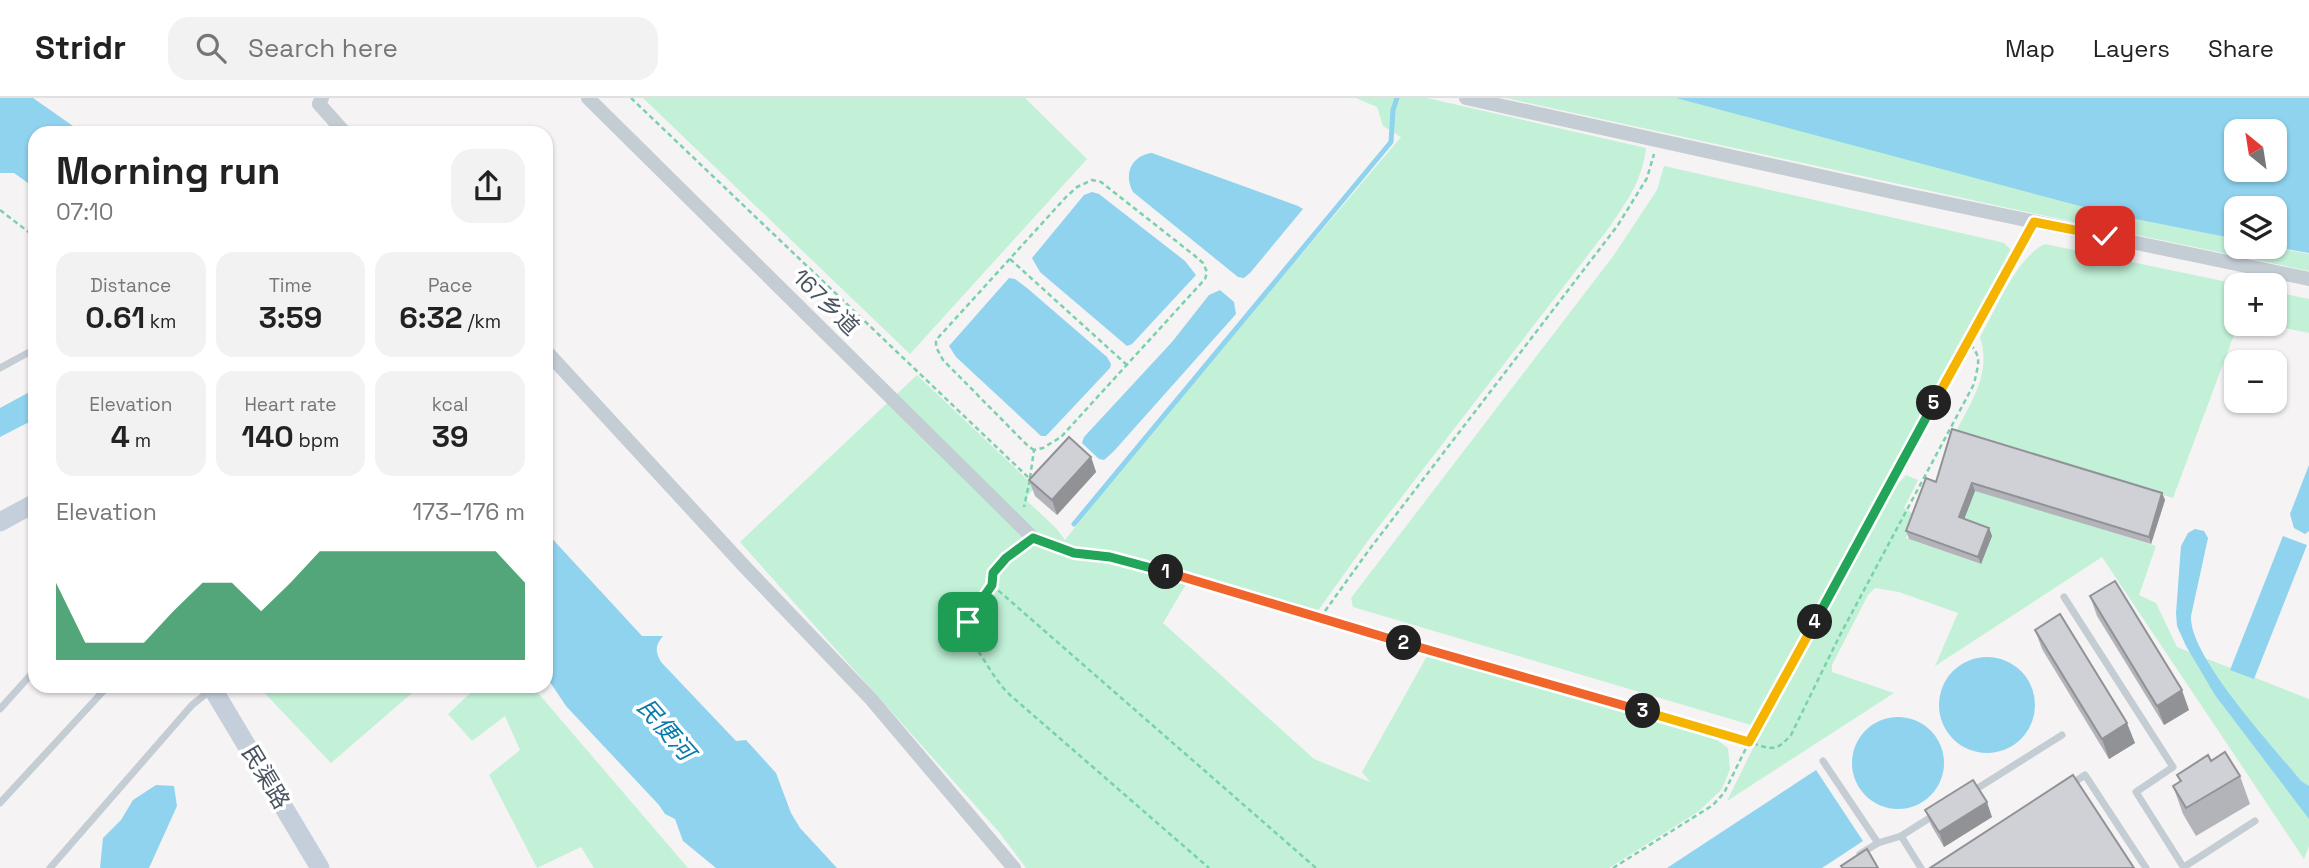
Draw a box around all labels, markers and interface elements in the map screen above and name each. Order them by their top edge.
search box [168,17,658,80]
text: Stridr [35,27,126,69]
icon: search [192,29,230,67]
text: Search here [248,31,398,65]
text: Map [2005,33,2055,64]
text: Layers [2093,33,2170,64]
text: Share [2208,33,2274,64]
north arrow [2224,119,2287,182]
map controls [2224,119,2287,413]
text: Morning run [56,147,281,195]
button: share [451,149,525,223]
button: layers [2224,196,2287,259]
text: 07:10 [56,197,113,227]
pin [2075,206,2135,266]
icon: check [2086,217,2124,255]
street label: 167乡道 [786,262,866,342]
text: Distance [90,273,171,298]
text: Time [269,273,312,298]
text: Pace [428,273,472,298]
button: + [2224,273,2287,336]
text: 0.61 [85,298,145,337]
text: 3:59 [259,298,322,337]
text: 6:32 [399,298,463,337]
text: km [145,309,176,334]
text: /km [463,309,501,334]
button: − [2224,350,2287,413]
pin: 5 [1916,386,1952,420]
text: 5 [1928,390,1939,415]
text: Elevation [89,392,172,417]
text: Heart rate [244,392,337,417]
text: kcal [432,392,469,417]
text: 4 [111,417,130,456]
text: 140 [242,417,294,456]
text: 39 [432,417,469,456]
text: m [130,428,151,453]
text: bpm [294,428,339,453]
text: Elevation [56,497,157,527]
text: 173–176 m [412,497,525,527]
pin: 1 [1148,554,1184,589]
text: 1 [1161,559,1170,584]
pin [938,592,998,652]
icon: arrive [949,603,987,641]
pin: 4 [1798,604,1832,640]
text: 4 [1808,609,1821,634]
pin: 2 [1386,626,1422,660]
text: 2 [1398,630,1409,655]
water label: 民便河 [631,692,704,769]
pin: 3 [1626,694,1660,728]
text: 3 [1637,698,1648,723]
street label: 民渠路 [235,740,297,814]

